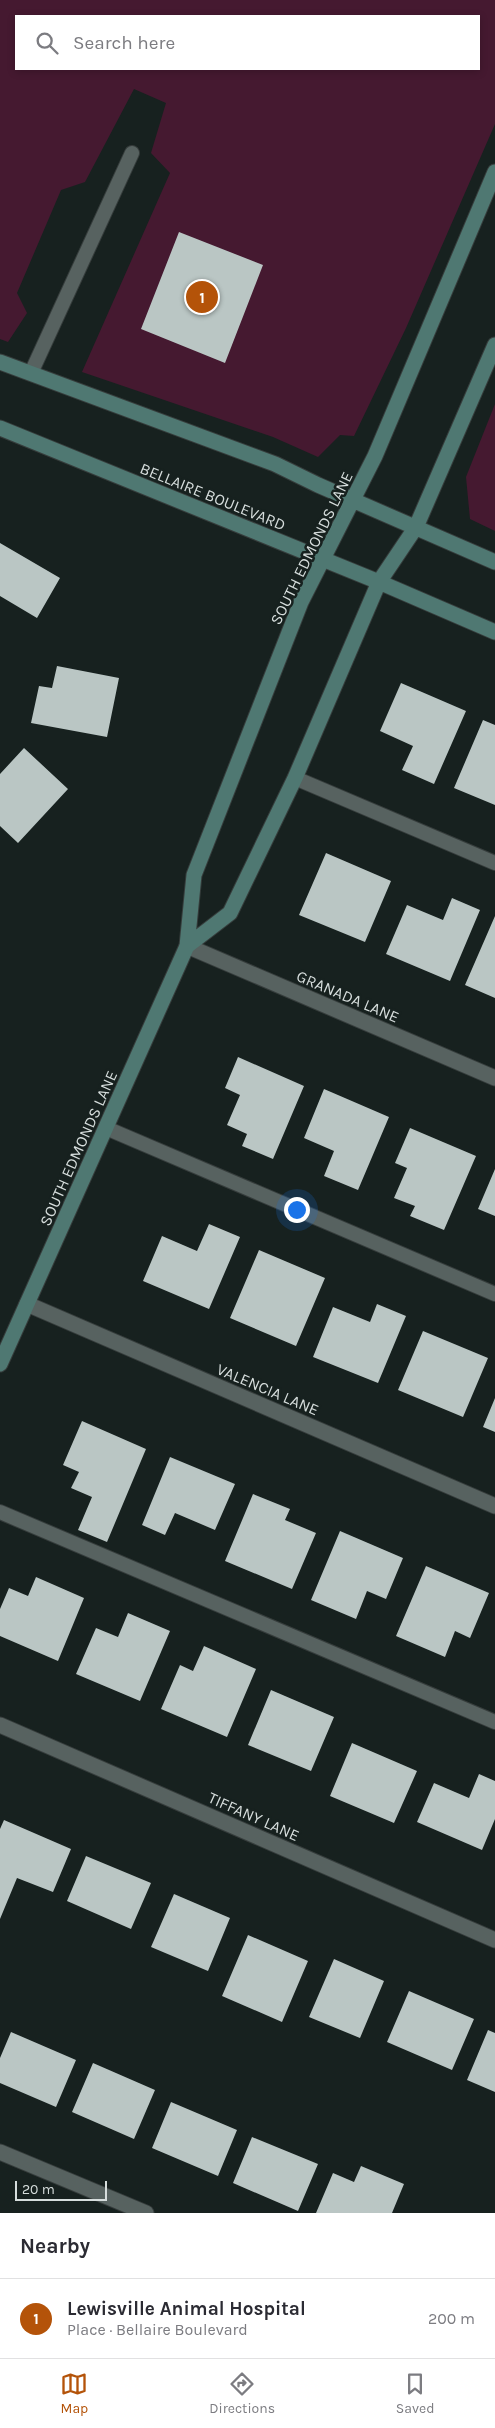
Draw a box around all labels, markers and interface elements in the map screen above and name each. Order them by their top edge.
search box [15,15,480,70]
icon: search [33,29,61,57]
text: Search here [73,32,175,54]
pin: 1 [186,278,218,316]
street label: BELLAIRE BOULEVARD [137,459,288,534]
street label: SOUTH EDMONDS LANE [266,469,357,628]
street label: GRANADA LANE [294,966,402,1027]
street label: SOUTH EDMONDS LANE [36,1068,121,1229]
your location [284,1197,310,1223]
street label: VALENCIA LANE [214,1359,322,1419]
street label: TIFFANY LANE [205,1788,302,1845]
scale bar [15,2178,108,2201]
text: 20 m [22,2181,55,2198]
text: Nearby [20,2234,90,2258]
text: Lewisville Animal Hospital [67,2298,306,2320]
text: 1 [33,2309,39,2328]
text: 200 m [428,2309,475,2328]
text: Place · Bellaire Boulevard [67,2320,248,2339]
tab: Map [60,2370,88,2417]
tab: Directions [209,2370,275,2417]
tab: Saved [396,2370,435,2417]

